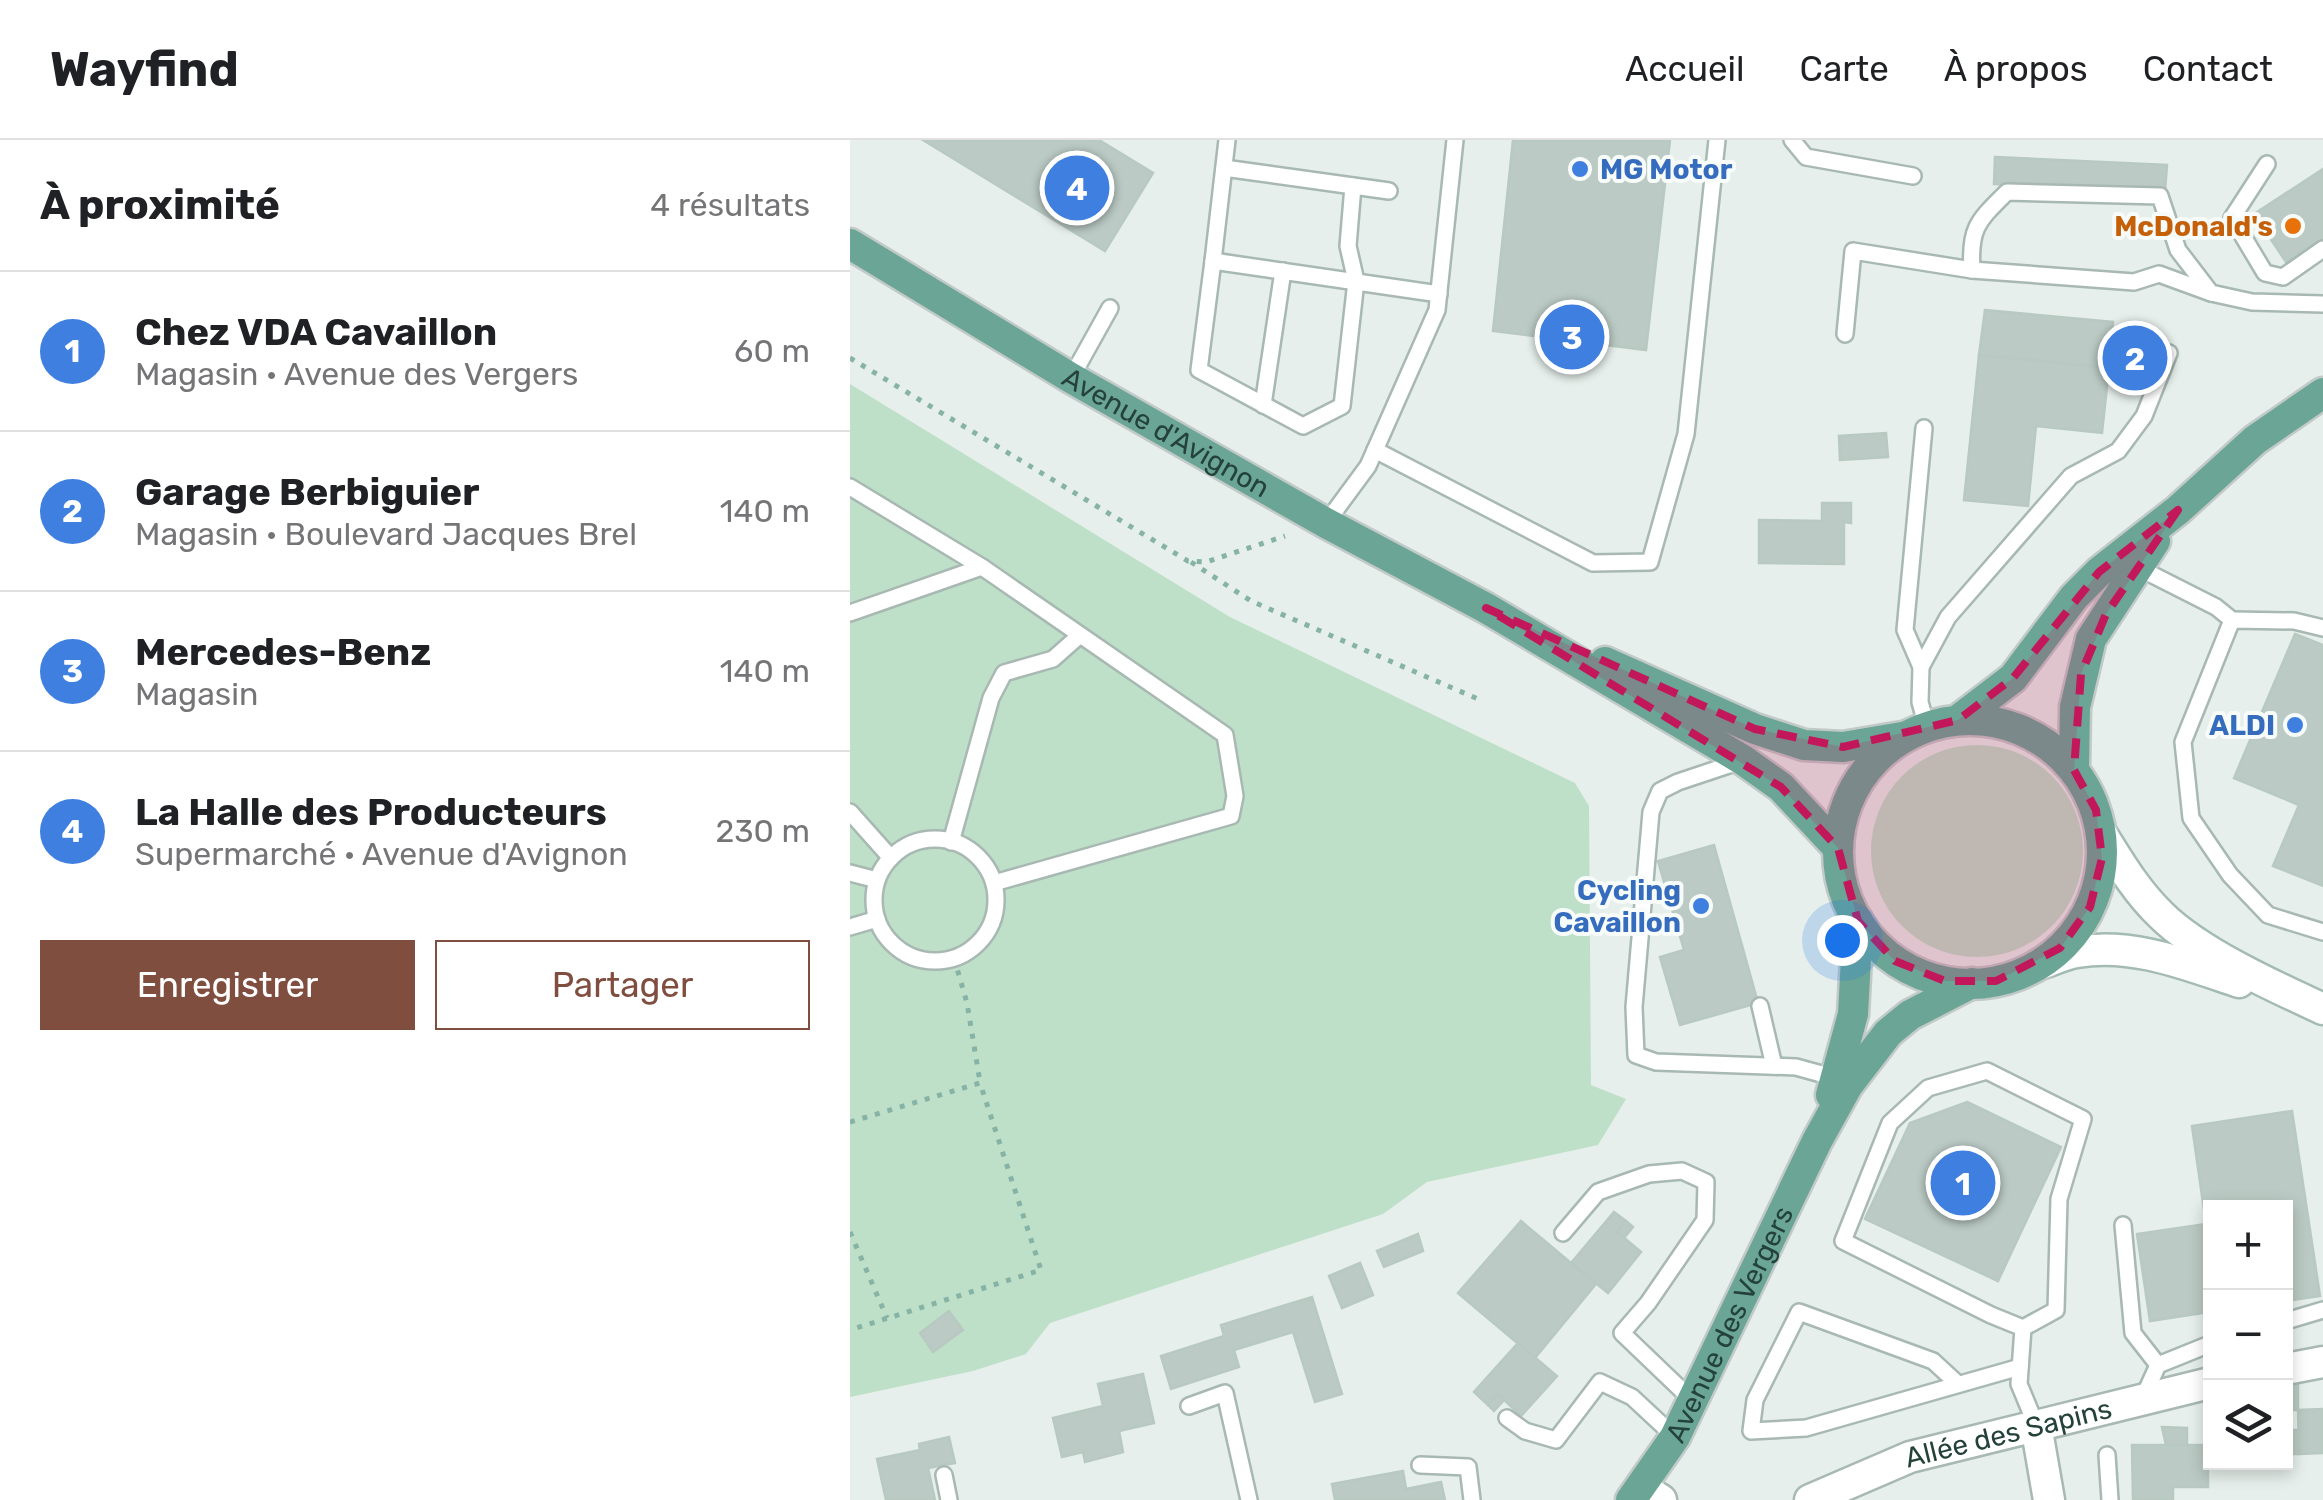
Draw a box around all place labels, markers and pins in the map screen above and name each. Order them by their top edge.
pin: 4 [1044,150,1110,226]
place label: MG Motor [1600,153,1733,186]
marker: MG Motor [1569,158,1591,180]
place label: McDonald's [2114,210,2273,243]
marker: McDonald's [2282,215,2304,237]
pin: 3 [1540,300,1604,374]
pin: 2 [2102,320,2168,396]
place label: ALDI [2209,709,2275,742]
marker: ALDI [2284,714,2306,736]
place label: Cycling Cavaillon [1554,874,1681,939]
marker: Cycling Cavaillon [1690,895,1712,917]
pin: 1 [1930,1146,1996,1220]

